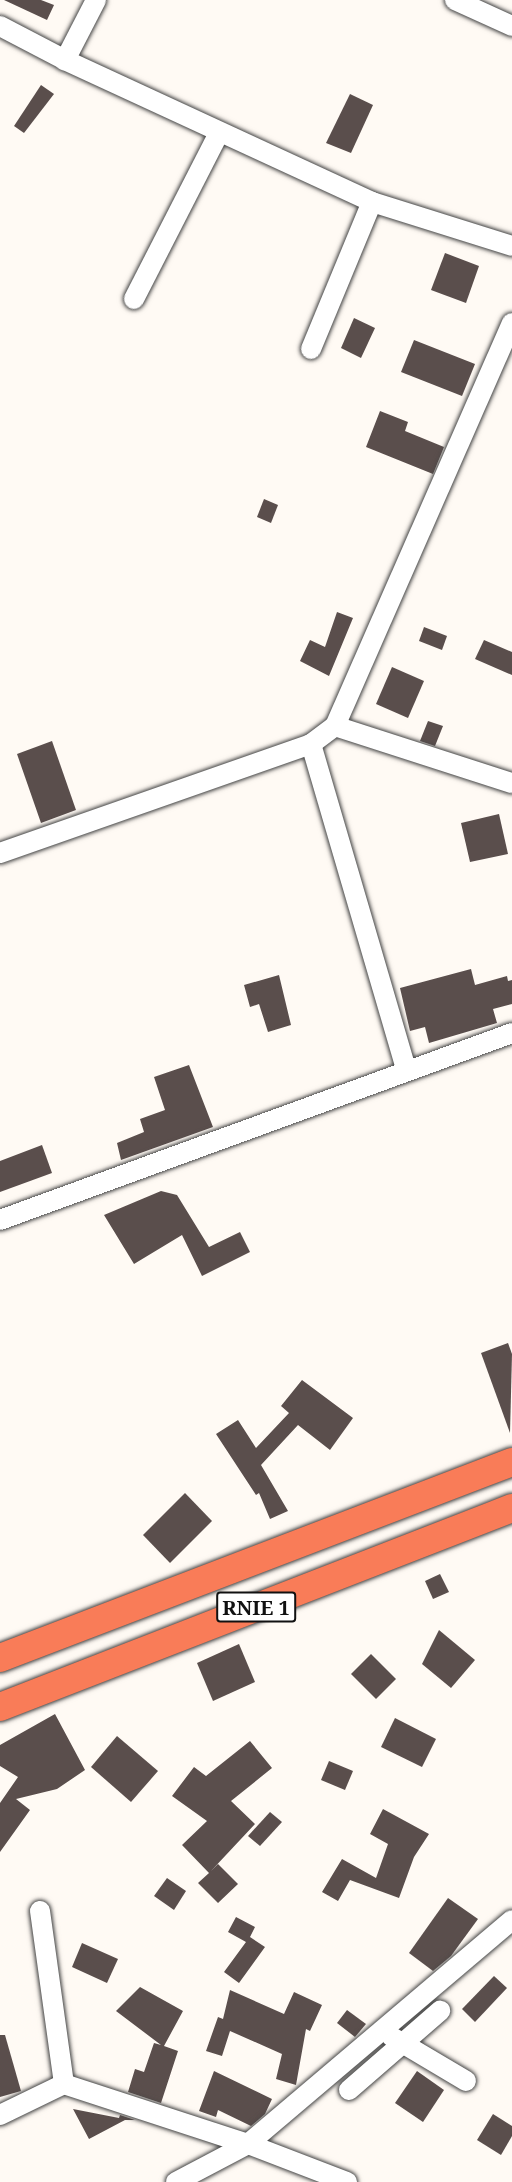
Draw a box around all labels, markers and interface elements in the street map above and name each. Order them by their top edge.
road number: RNIE 1 [216,1590,296,1624]

